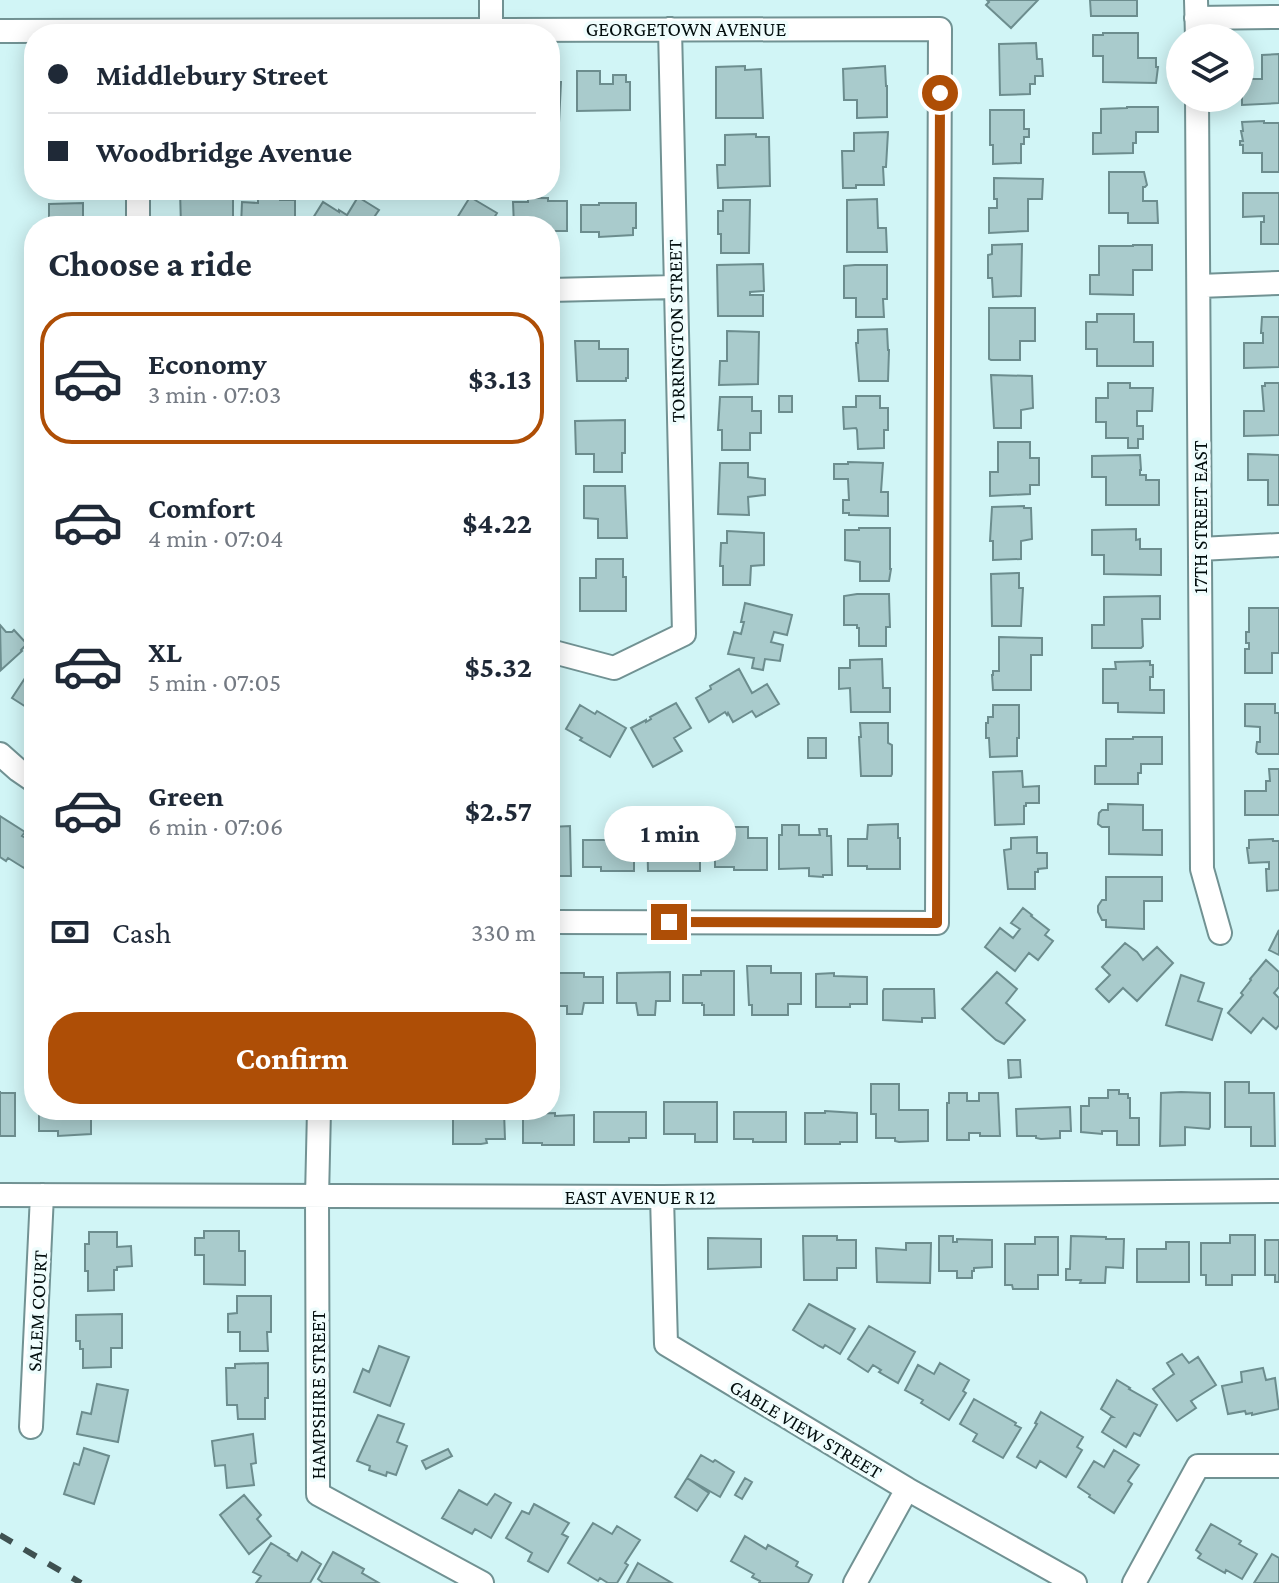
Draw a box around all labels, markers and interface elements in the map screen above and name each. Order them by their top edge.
street label: GEORGETOWN AVENUE [586,18,786,40]
map controls [1166,24,1254,112]
button: layers [1166,24,1254,112]
text: Middlebury Street [96,58,328,91]
route start [922,75,958,111]
text: Woodbridge Avenue [96,135,352,168]
street label: TORRINGTON STREET [663,239,689,423]
text: Choose a ride [48,244,252,284]
icon: car [52,342,124,414]
text: Economy [148,347,267,380]
text: $3.13 [468,362,532,395]
text: 3 min · 07:03 [148,380,281,409]
street label: 17TH STREET EAST [1189,440,1211,594]
icon: car [52,486,124,558]
text: Comfort [148,491,255,524]
text: $4.22 [462,506,532,539]
text: 4 min · 07:04 [148,524,283,553]
icon: car [52,630,124,702]
text: XL [148,635,182,668]
text: $5.32 [464,650,532,683]
text: 5 min · 07:05 [148,668,281,697]
icon: car [52,774,124,846]
text: Green [148,779,224,812]
text: $2.57 [465,794,532,827]
callout: 1 min [603,806,735,862]
text: 6 min · 07:06 [148,812,283,841]
text: 1 min [640,819,700,848]
route end [651,904,687,940]
icon: cash [48,910,92,954]
text: Cash [112,916,171,949]
text: 330 m [471,918,536,947]
button: Confirm [48,1012,536,1104]
street label: EAST AVENUE R 12 [564,1186,716,1208]
street label: SALEM COURT [23,1250,51,1372]
street label: HAMPSHIRE STREET [307,1310,329,1480]
street label: GABLE VIEW STREET [726,1375,886,1483]

